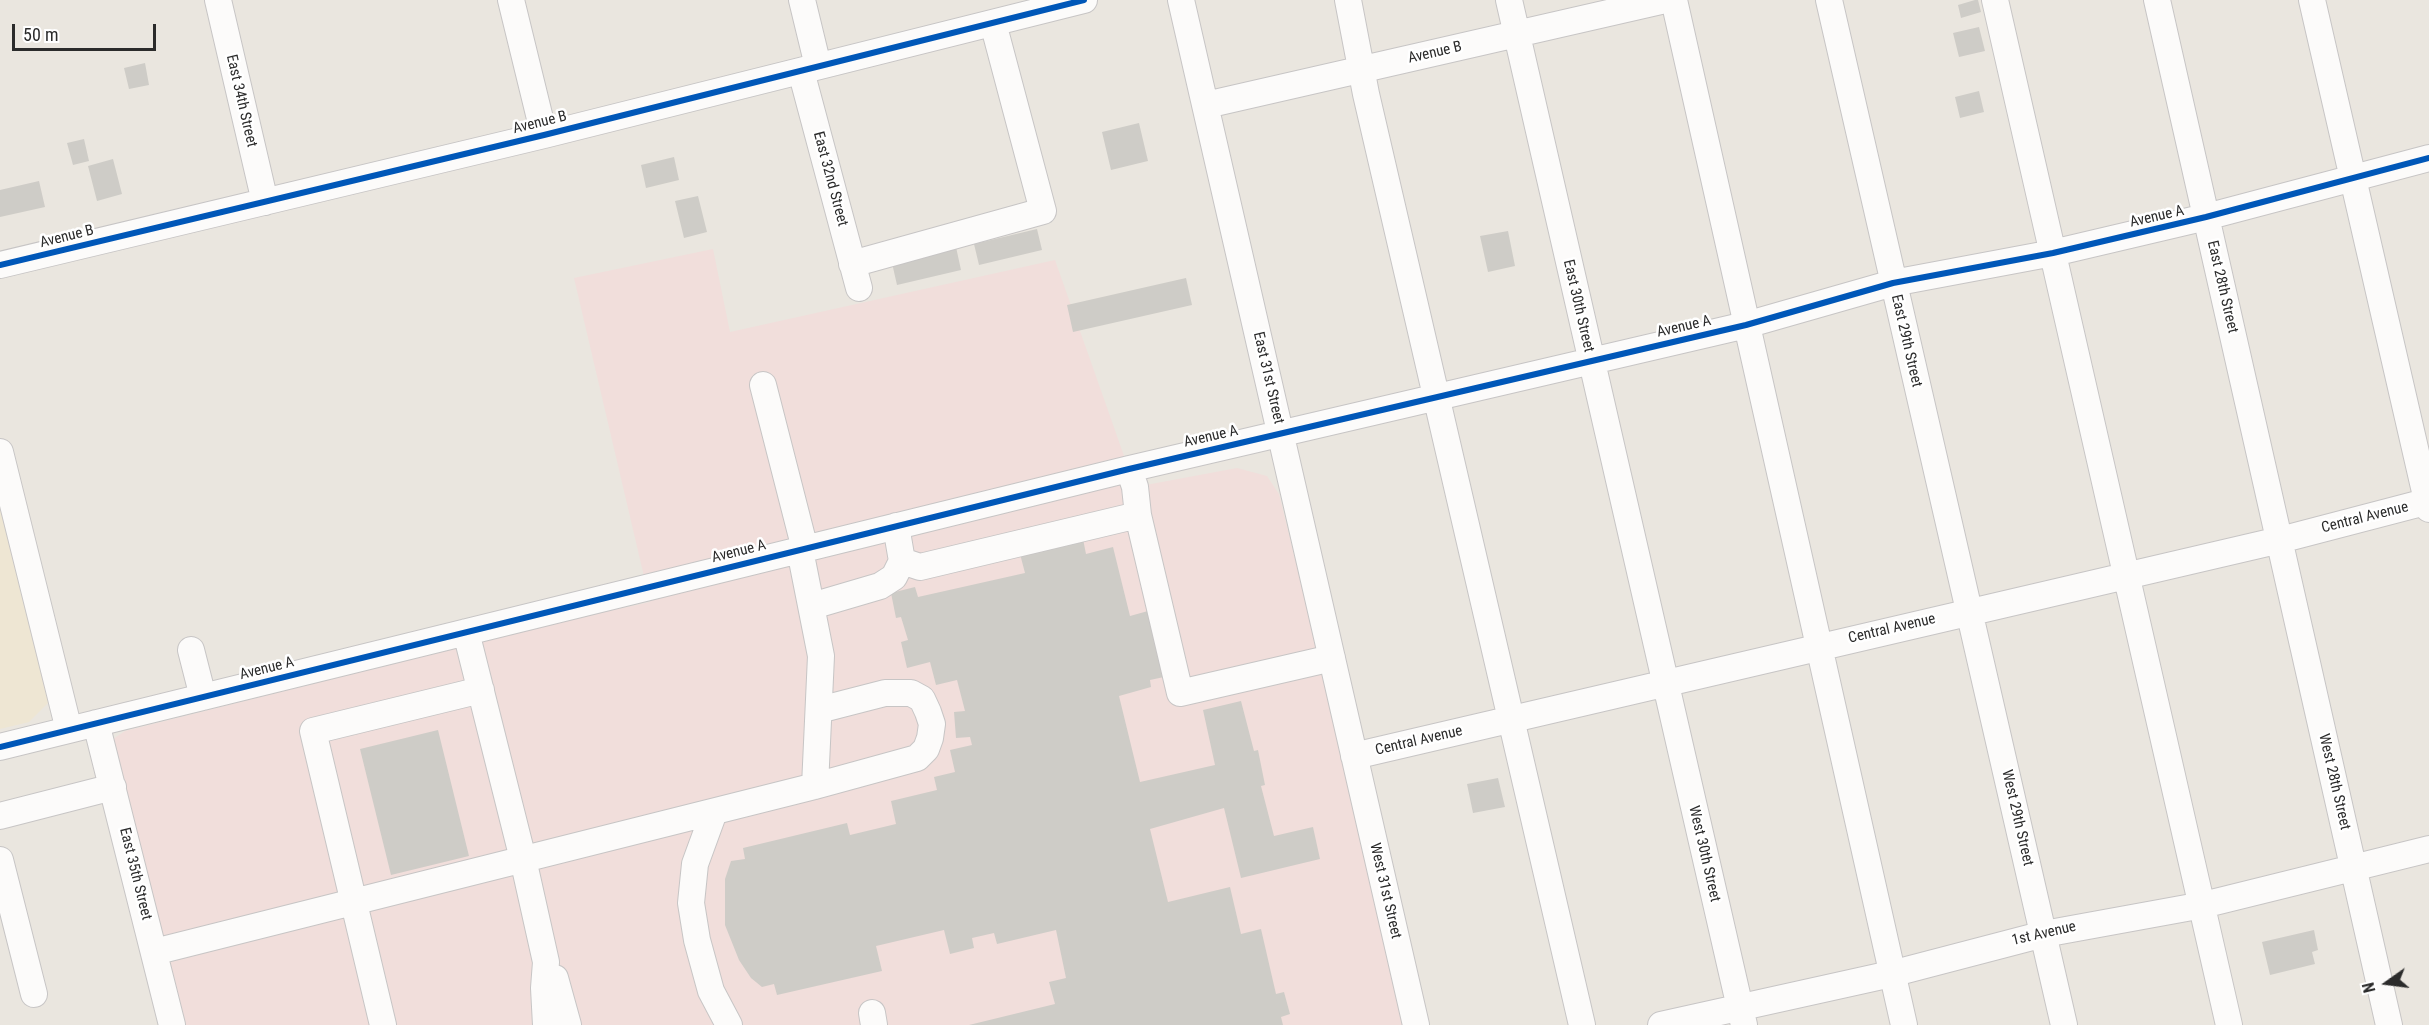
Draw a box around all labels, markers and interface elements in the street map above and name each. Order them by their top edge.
scale bar [15,12,159,50]
text: 50 m [23,24,58,45]
street label: Avenue B [1406,38,1464,68]
street label: East 34th Street [222,53,260,149]
street label: Avenue B [511,108,569,138]
street label: East 32nd Street [809,130,851,228]
street label: Avenue A [2128,202,2186,232]
street label: Avenue B [38,222,96,252]
street label: East 28th Street [2203,239,2241,335]
street label: East 30th Street [1559,258,1597,354]
street label: East 29th Street [1887,293,1925,389]
street label: Avenue A [1655,312,1713,342]
street label: East 31st Street [1249,330,1287,426]
street label: Avenue A [1182,422,1240,452]
street label: Central Avenue [2320,499,2410,537]
street label: Avenue A [710,537,768,567]
street label: Central Avenue [1847,610,1937,648]
street label: Avenue A [238,654,296,684]
street label: Central Avenue [1374,722,1464,760]
street label: West 28th Street [2314,732,2354,832]
street label: West 29th Street [1997,768,2037,868]
street label: West 30th Street [1684,804,1724,904]
street label: East 35th Street [115,826,155,922]
street label: West 31st Street [1365,841,1405,941]
street label: 1st Avenue [2010,918,2078,950]
north arrow [2357,953,2417,1013]
text: N [2359,980,2379,995]

